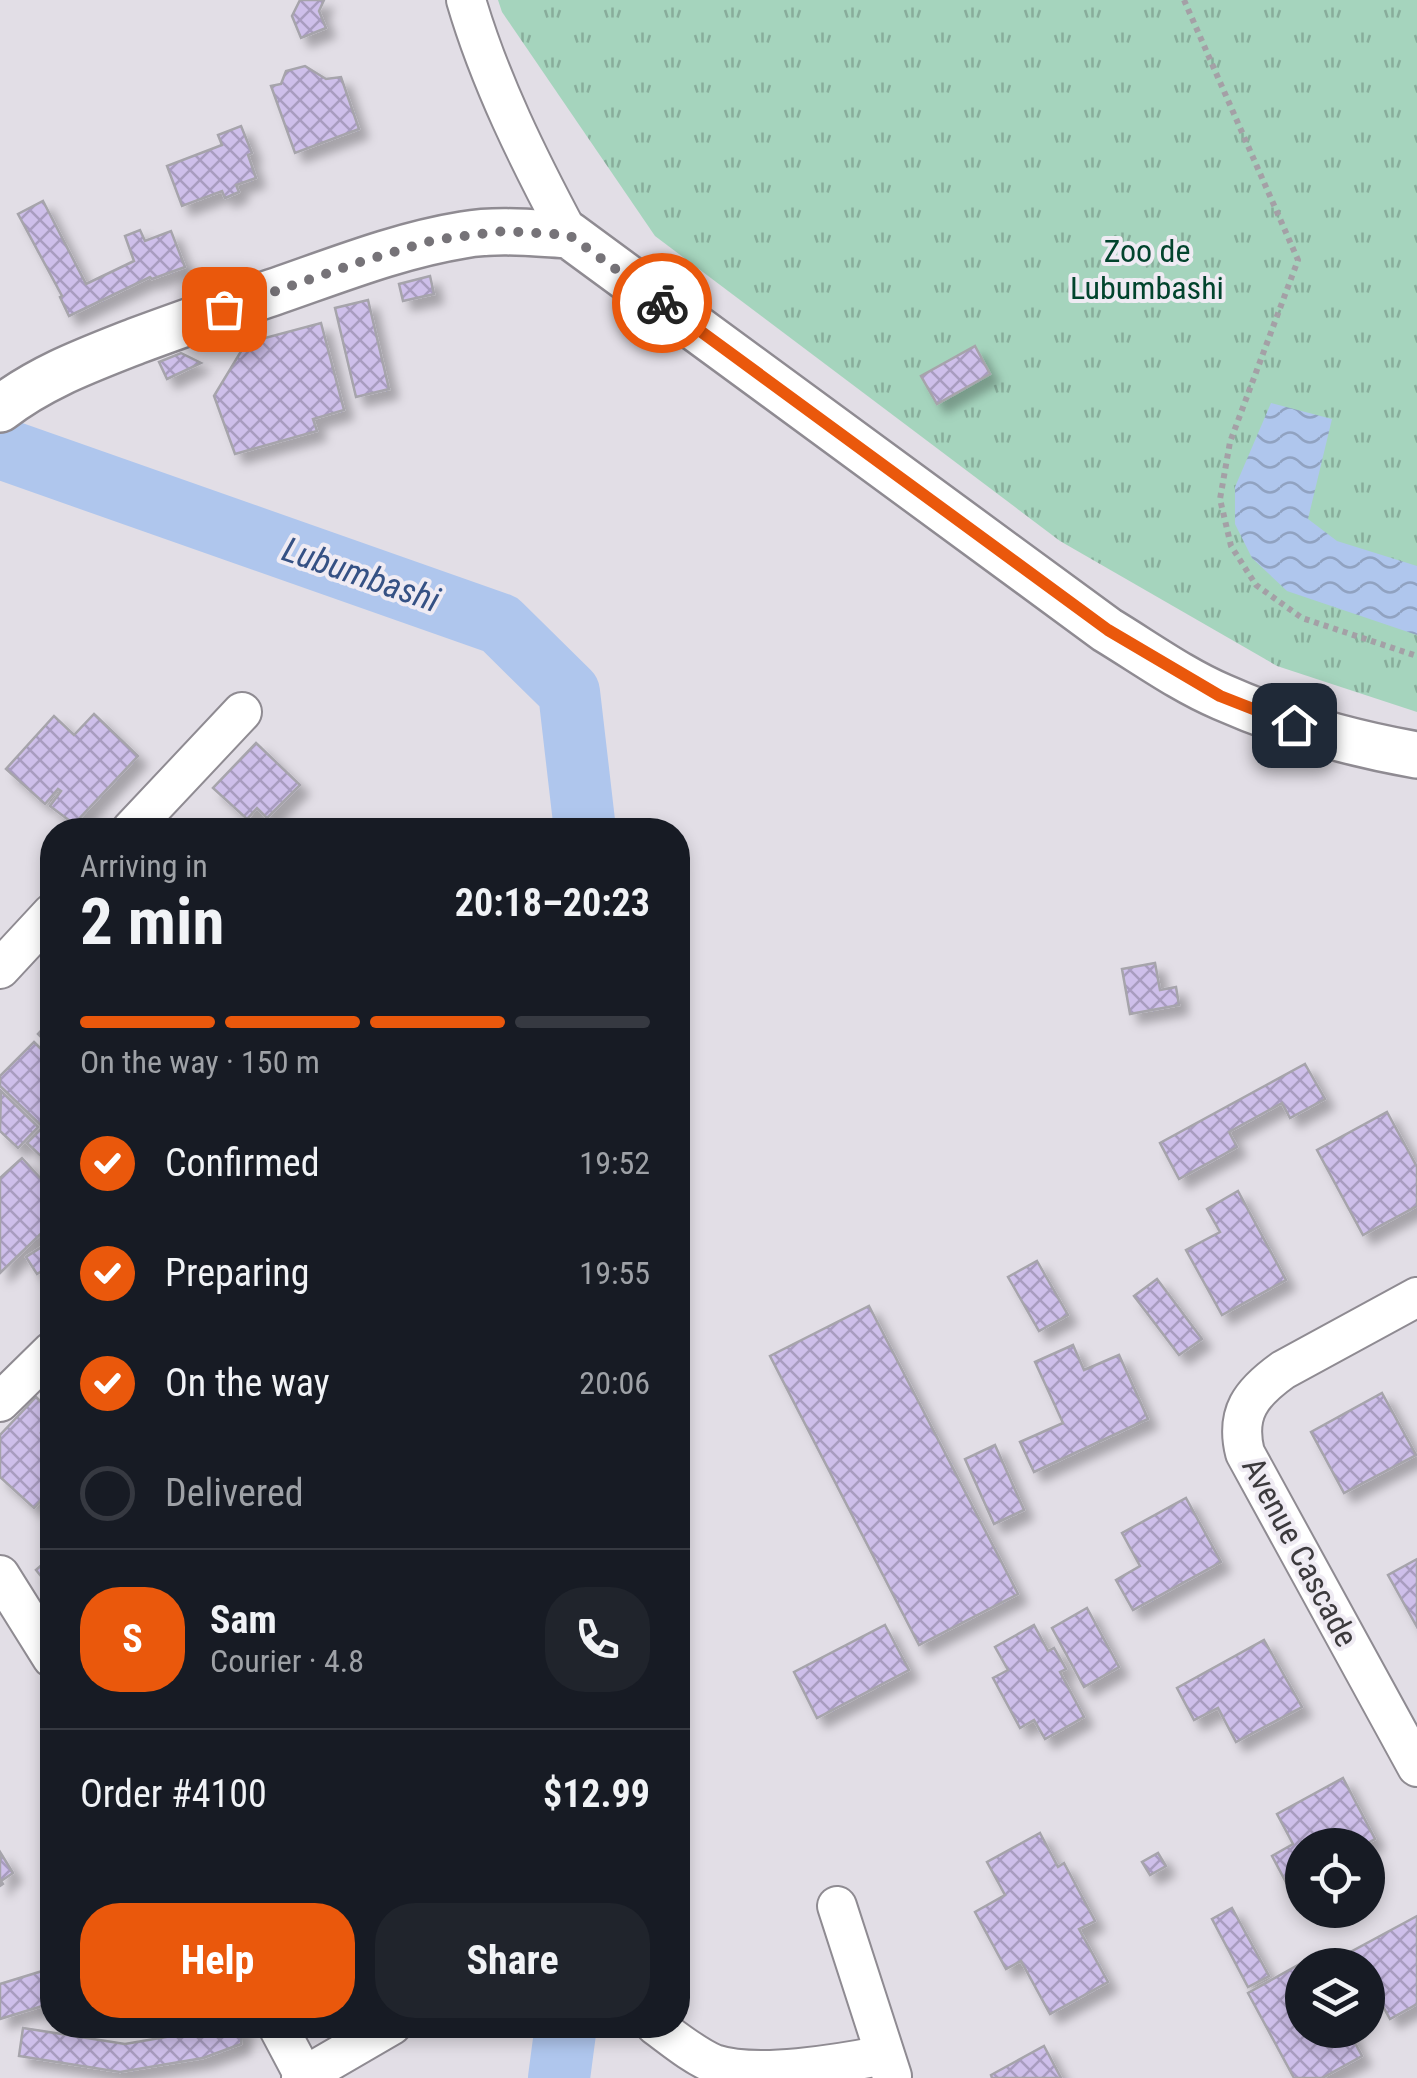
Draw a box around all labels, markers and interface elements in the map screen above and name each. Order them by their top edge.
park label: Zoo de Lubumbashi [1070,232,1224,307]
courier [612,253,712,353]
pin [182,267,267,352]
icon: bike [635,276,690,331]
icon: bag [197,282,252,337]
water label: Lubumbashi [277,529,445,621]
pin [1252,683,1337,768]
icon: home [1267,698,1322,753]
text: Arriving in [80,847,208,885]
text: 20:18–20:23 [455,881,650,925]
text: 2 min [80,884,224,960]
text: On the way · 150 m [80,1043,320,1081]
icon: check [80,1136,135,1191]
text: Confirmed [165,1141,320,1185]
text: 19:52 [579,1144,650,1182]
icon: check [80,1246,135,1301]
text: Preparing [165,1251,310,1295]
text: 19:55 [579,1254,650,1292]
icon: check [80,1356,135,1411]
text: On the way [165,1361,330,1405]
text: 20:06 [579,1364,650,1402]
street label: Avenue Cascade [1234,1451,1366,1653]
text: Delivered [165,1471,304,1515]
button: phone [545,1587,650,1692]
text: Sam [210,1598,277,1642]
text: S [122,1617,143,1661]
text: Courier · 4.8 [210,1642,364,1680]
text: Order #4100 [80,1772,267,1816]
text: $12.99 [543,1772,650,1816]
map controls [1285,1828,1385,2048]
button: locate [1285,1828,1385,1928]
button: Help [80,1903,355,2018]
button: Share [375,1903,650,2018]
button: layers [1285,1948,1385,2048]

